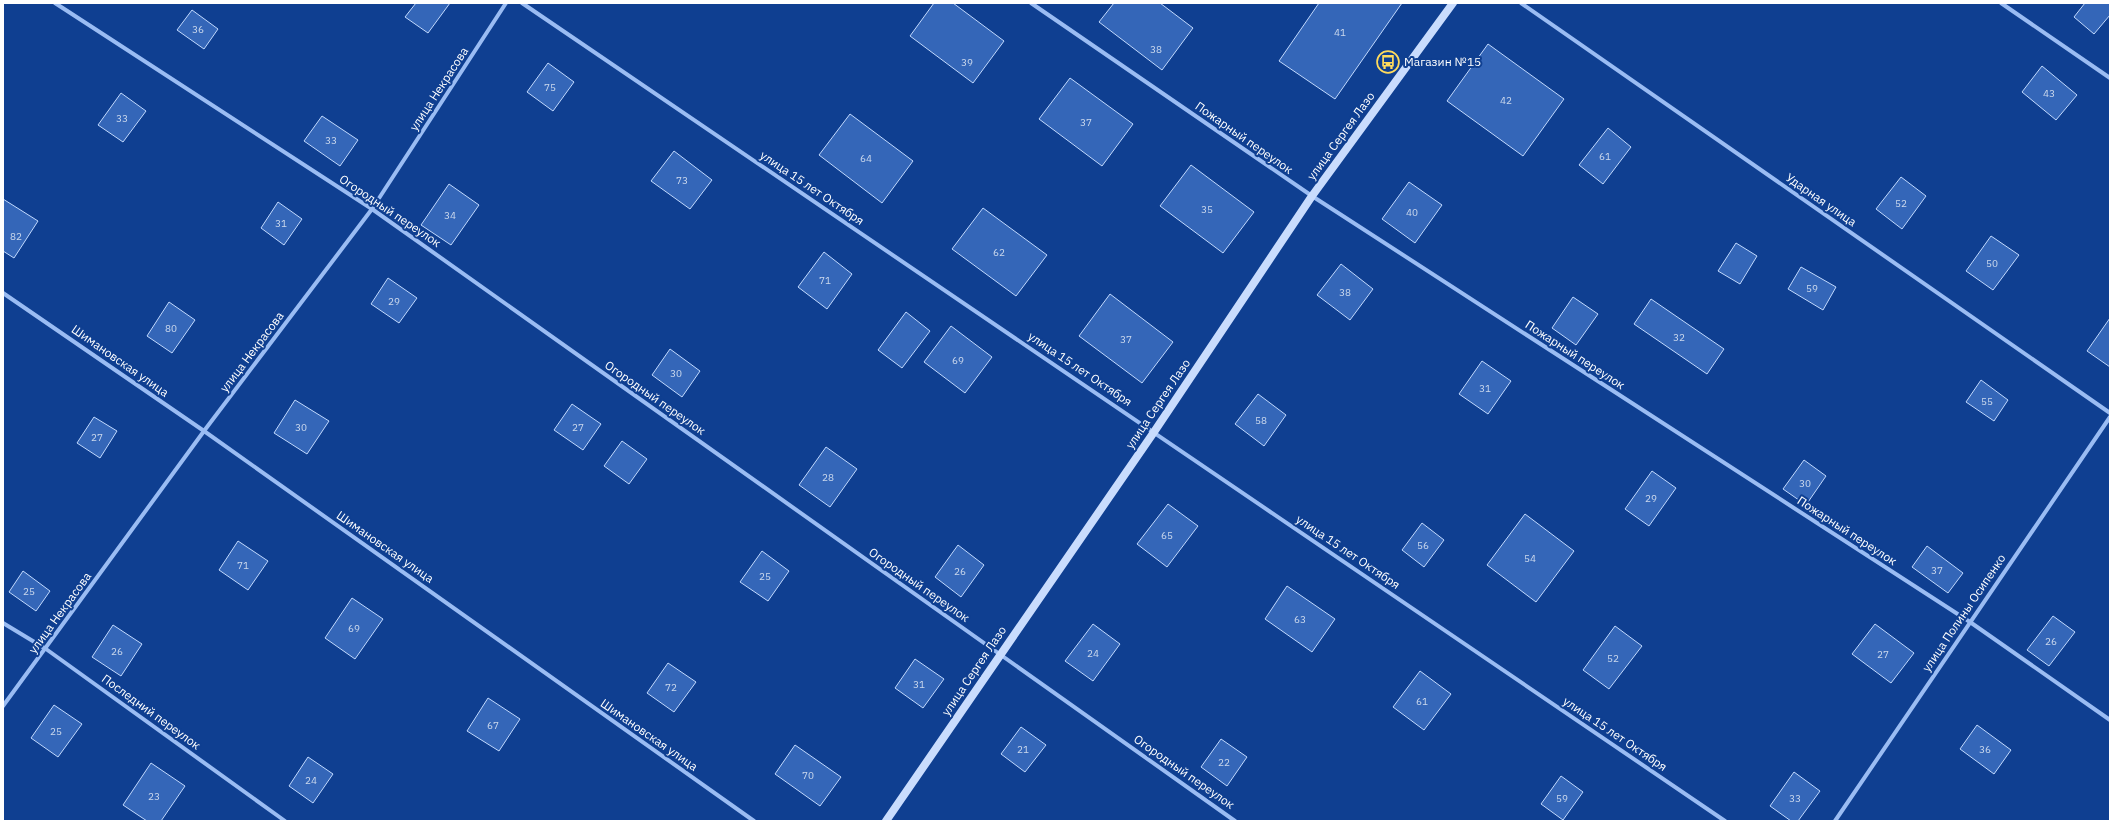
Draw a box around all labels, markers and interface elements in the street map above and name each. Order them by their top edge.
house number: 36 [192,23,204,36]
house number: 41 [1334,26,1346,39]
house number: 38 [1150,43,1162,56]
street label: улица Некрасова [406,44,472,133]
bus stop icon: Магазин №15 [1375,49,1401,75]
place label: Магазин №15 [1404,54,1481,69]
house number: 39 [961,56,973,69]
house number: 75 [544,81,556,94]
house number: 43 [2043,87,2055,100]
street label: улица Сергея Лазо [1304,89,1378,183]
house number: 42 [1500,94,1512,107]
street label: Пожарный переулок [1193,98,1296,177]
house number: 33 [116,112,128,125]
house number: 37 [1080,116,1092,129]
house number: 33 [325,134,337,147]
street label: улица 15 лет Октября [757,147,867,228]
house number: 61 [1599,150,1611,163]
house number: 64 [860,152,872,165]
street label: Ударная улица [1783,170,1860,230]
street label: Огородный переулок [337,171,444,250]
house number: 73 [676,174,688,187]
house number: 52 [1895,197,1907,210]
house number: 35 [1201,203,1213,216]
house number: 40 [1406,206,1418,219]
house number: 34 [444,209,456,222]
house number: 31 [275,217,287,230]
house number: 82 [10,230,22,243]
house number: 62 [993,246,1005,259]
house number: 50 [1986,257,1998,270]
house number: 71 [819,274,831,287]
house number: 59 [1806,282,1818,295]
house number: 38 [1339,286,1351,299]
house number: 29 [388,295,400,308]
street label: улица Некрасова [216,308,287,395]
street label: Пожарный переулок [1523,317,1628,393]
street label: Шимановская улица [69,321,172,400]
house number: 80 [165,322,177,335]
street label: улица 15 лет Октября [1025,328,1135,409]
house number: 32 [1673,331,1685,344]
house number: 37 [1120,333,1132,346]
house number: 69 [952,354,964,367]
street label: улица Сергея Лазо [1122,356,1193,452]
street label: Огородный переулок [602,357,709,438]
house number: 30 [670,367,682,380]
house number: 31 [1479,382,1491,395]
house number: 55 [1981,395,1993,408]
house number: 58 [1255,414,1267,427]
house number: 30 [295,421,307,434]
house number: 27 [572,421,584,434]
house number: 27 [91,431,103,444]
house number: 28 [822,471,834,484]
house number: 30 [1799,477,1811,490]
house number: 29 [1645,492,1657,505]
street label: Пожарный переулок [1795,493,1900,569]
street label: Шимановская улица [334,507,437,586]
street label: улица 15 лет Октября [1293,511,1403,592]
house number: 65 [1161,529,1173,542]
house number: 56 [1417,539,1429,552]
street label: Огородный переулок [866,544,973,625]
street label: улица Полины Осипенко [1919,551,2009,674]
house number: 54 [1524,552,1536,565]
house number: 71 [237,559,249,572]
house number: 37 [1931,564,1943,577]
house number: 26 [954,565,966,578]
street label: улица Некрасова [25,569,94,656]
house number: 25 [759,570,771,583]
house number: 25 [23,585,35,598]
house number: 63 [1294,613,1306,626]
house number: 69 [348,622,360,635]
street label: улица Сергея Лазо [938,623,1009,719]
house number: 26 [2045,635,2057,648]
house number: 26 [111,645,123,658]
house number: 24 [1087,647,1099,660]
house number: 27 [1877,648,1889,661]
house number: 52 [1607,652,1619,665]
street label: Последний переулок [99,671,204,753]
house number: 31 [913,678,925,691]
house number: 72 [665,681,677,694]
street label: улица 15 лет Октября [1560,693,1670,774]
street label: Шимановская улица [598,695,701,774]
house number: 61 [1416,695,1428,708]
house number: 67 [487,719,499,732]
house number: 25 [50,725,62,738]
street label: Огородный переулок [1131,731,1238,812]
house number: 21 [1017,743,1029,756]
house number: 36 [1979,743,1991,756]
house number: 22 [1218,756,1230,769]
house number: 70 [802,769,814,782]
house number: 24 [305,774,317,787]
house number: 23 [148,790,160,803]
house number: 59 [1556,792,1568,805]
house number: 33 [1789,792,1801,805]

